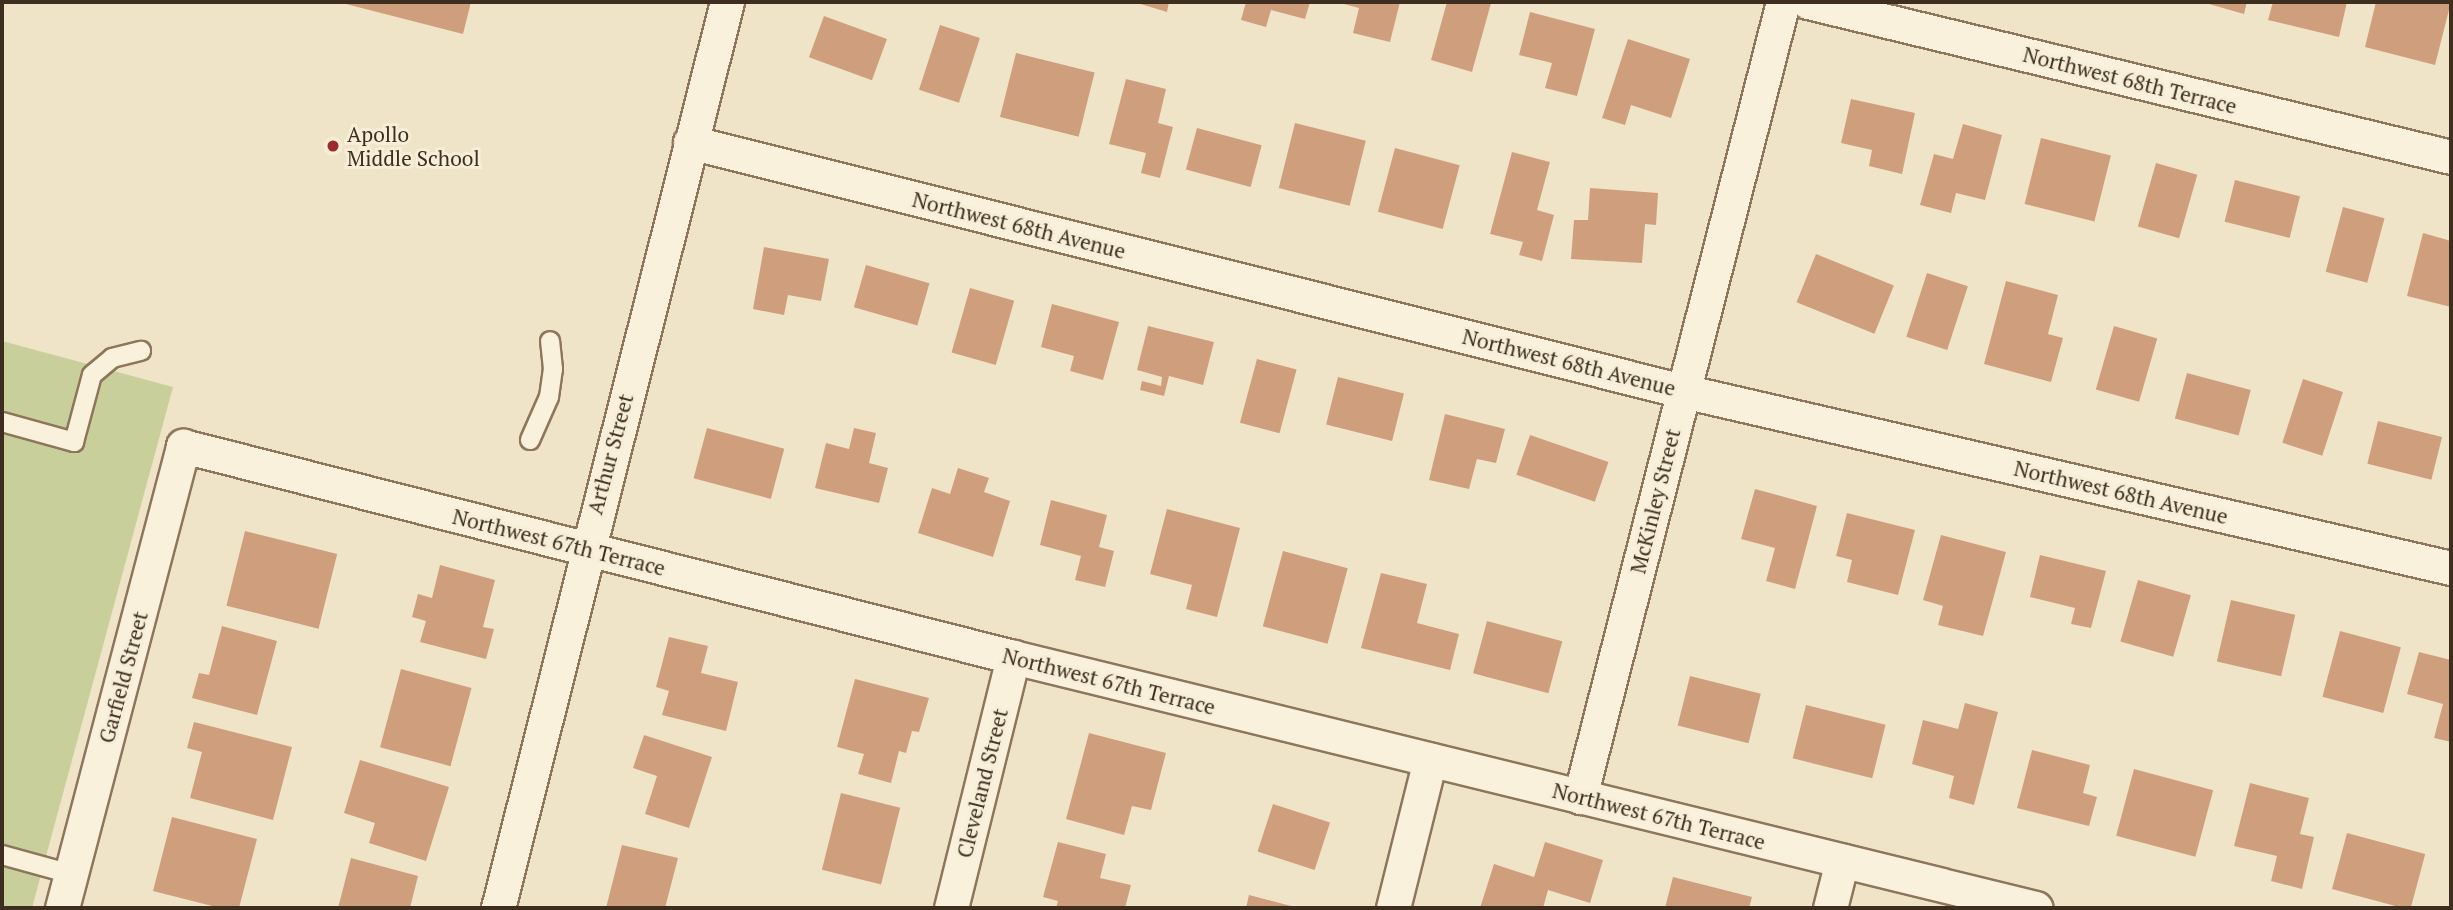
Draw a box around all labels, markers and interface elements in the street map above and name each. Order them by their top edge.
street label: Northwest 68th Terrace [2021,41,2239,119]
place label: Apollo Middle School [347,121,480,171]
marker: Apollo Middle School [325,138,341,154]
street label: Northwest 68th Avenue [910,186,1128,264]
street label: Northwest 68th Avenue [1460,323,1678,401]
street label: Arthur Street [582,391,638,517]
street label: McKinley Street [1625,426,1685,576]
street label: Northwest 68th Avenue [2011,455,2231,529]
street label: Northwest 67th Terrace [450,503,668,581]
street label: Garfield Street [93,608,153,746]
street label: Northwest 67th Terrace [1000,642,1218,720]
street label: Cleveland Street [951,706,1013,860]
street label: Northwest 67th Terrace [1550,777,1768,855]

